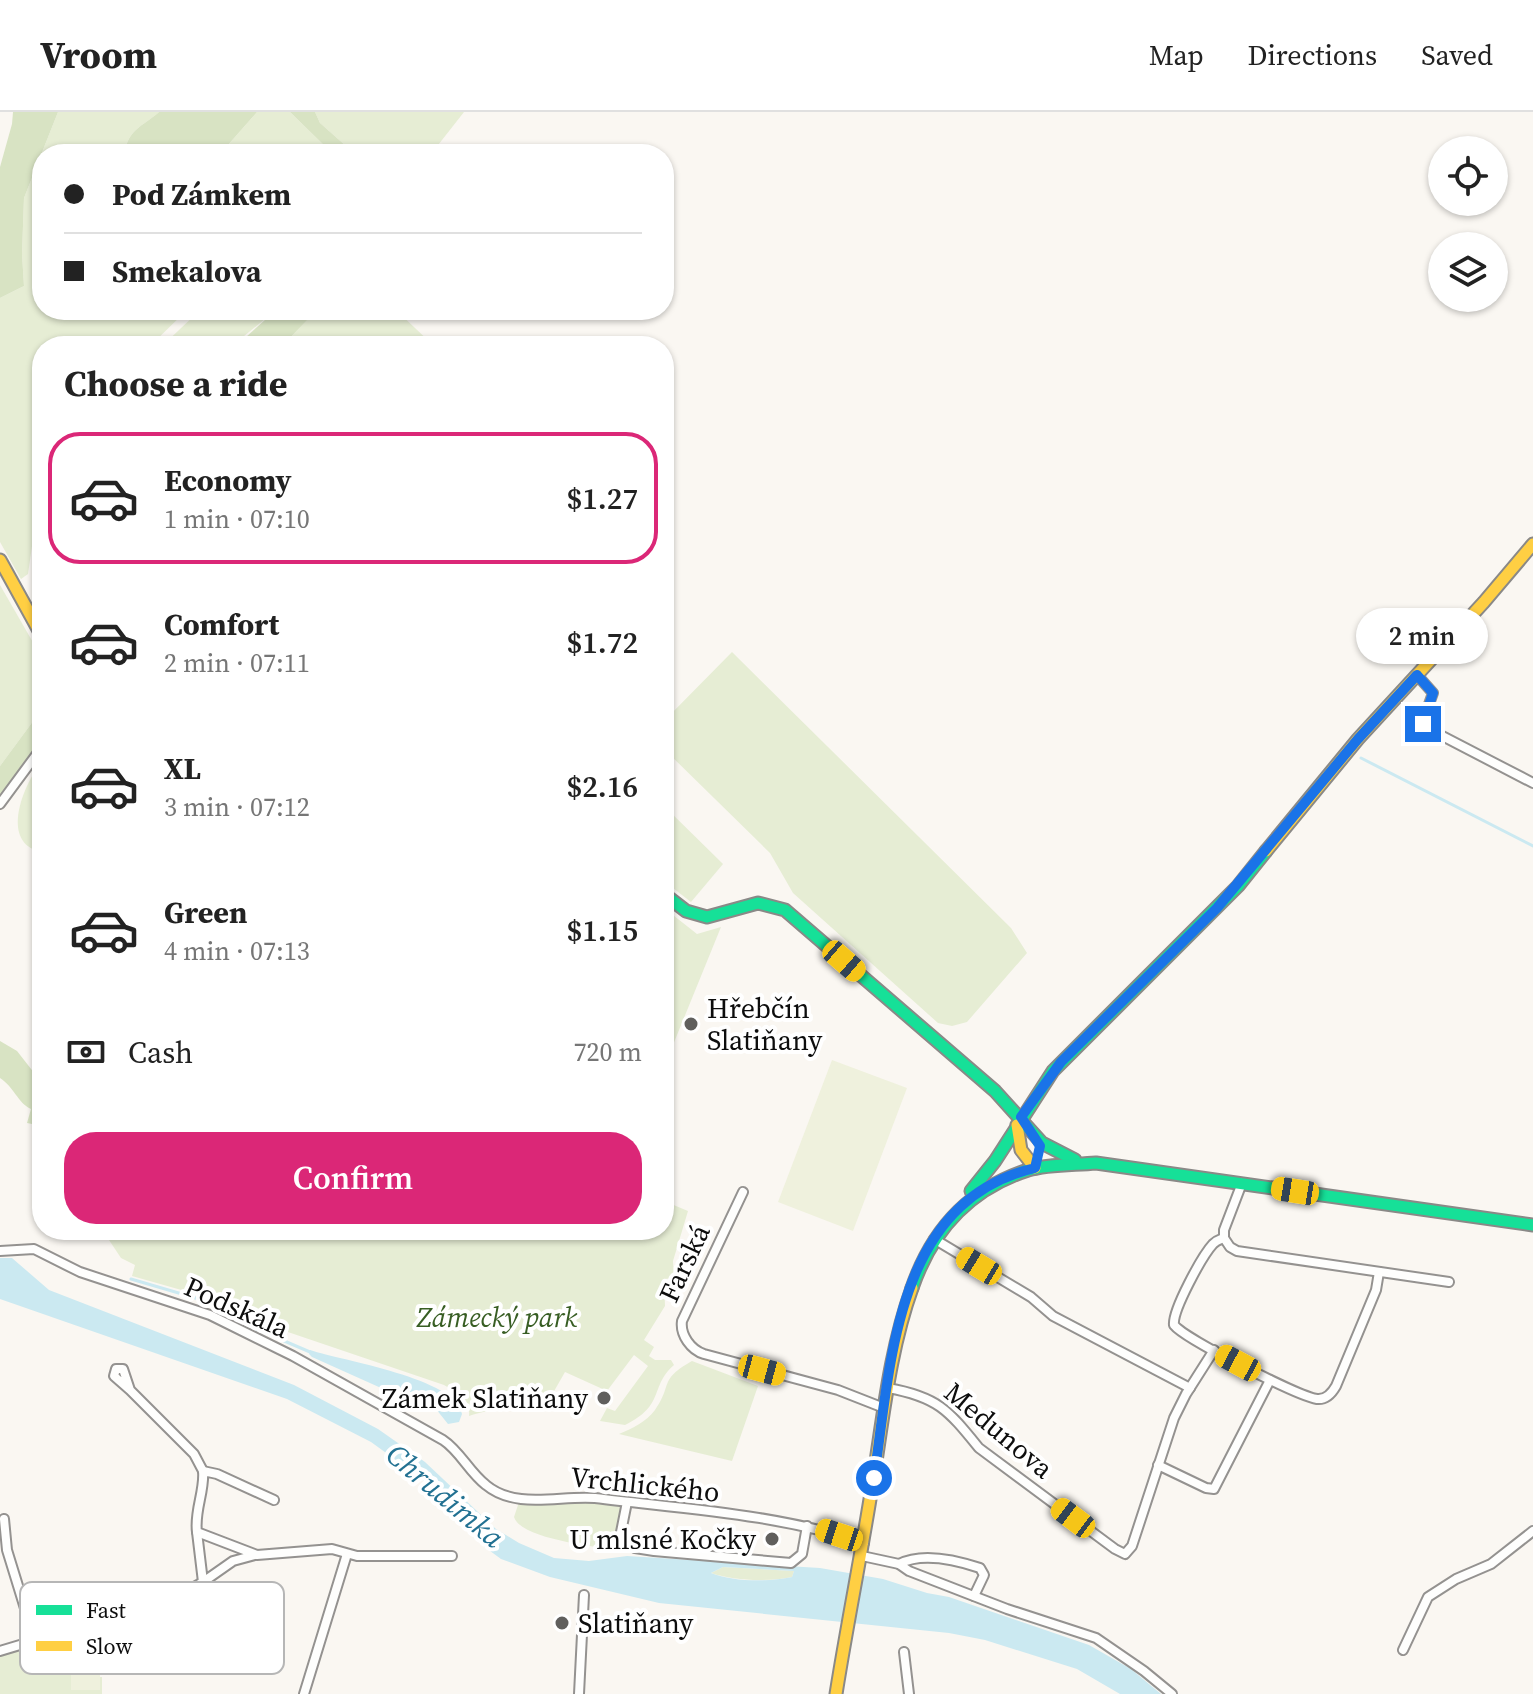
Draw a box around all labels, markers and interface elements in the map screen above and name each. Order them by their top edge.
text: Vroom [40,29,157,81]
text: Map [1149,36,1204,74]
text: Directions [1248,36,1377,74]
text: Saved [1421,36,1493,74]
map controls [1428,136,1508,312]
button: locate [1428,136,1508,216]
text: Pod Zámkem [112,174,291,215]
button: layers [1428,232,1508,312]
text: Smekalova [112,251,262,292]
text: Choose a ride [64,359,287,408]
text: Economy [164,460,292,501]
icon: car [68,462,140,534]
text: $1.27 [567,478,638,519]
text: 1 min · 07:10 [164,501,310,537]
text: Comfort [164,604,279,645]
icon: car [68,606,140,678]
callout: 2 min [1357,608,1489,664]
text: 2 min [1389,618,1455,654]
text: $1.72 [567,622,638,663]
text: 2 min · 07:11 [164,645,310,681]
route end [1405,706,1441,742]
text: XL [164,748,201,789]
icon: car [68,750,140,822]
text: $2.16 [567,766,638,807]
text: 3 min · 07:12 [164,789,310,825]
text: Green [164,892,247,933]
icon: car [68,894,140,966]
text: $1.15 [567,910,638,951]
text: 4 min · 07:13 [164,933,310,969]
car [818,936,870,986]
place label: Hřebčín Slatiňany [707,989,823,1059]
marker: Hřebčín Slatiňany [682,1015,700,1033]
icon: cash [64,1030,108,1074]
text: Cash [128,1032,193,1073]
text: 720 m [574,1034,642,1070]
button: Confirm [64,1132,642,1224]
car [1269,1175,1321,1207]
street label: Farská [649,1217,719,1308]
car [952,1243,1006,1289]
street label: Podskála [179,1267,296,1347]
park label: Zámecký park [416,1298,578,1336]
car [1211,1341,1265,1385]
car [736,1352,788,1388]
street label: Medunova [937,1373,1062,1487]
place label: Zámek Slatiňany [382,1379,589,1417]
marker: Zámek Slatiňany [595,1389,613,1407]
water label: Chrudimka [378,1434,513,1557]
street label: Vrchlického [568,1457,722,1511]
route start [856,1460,892,1496]
car [1047,1494,1099,1542]
car [812,1516,866,1554]
place label: U mlsné Kočky [569,1520,757,1558]
marker: U mlsné Kočky [763,1530,781,1548]
legend [20,1582,284,1674]
text: Fast [86,1595,127,1625]
place label: Slatiňany [578,1604,694,1642]
marker: Slatiňany [553,1614,571,1632]
text: Slow [86,1631,133,1661]

